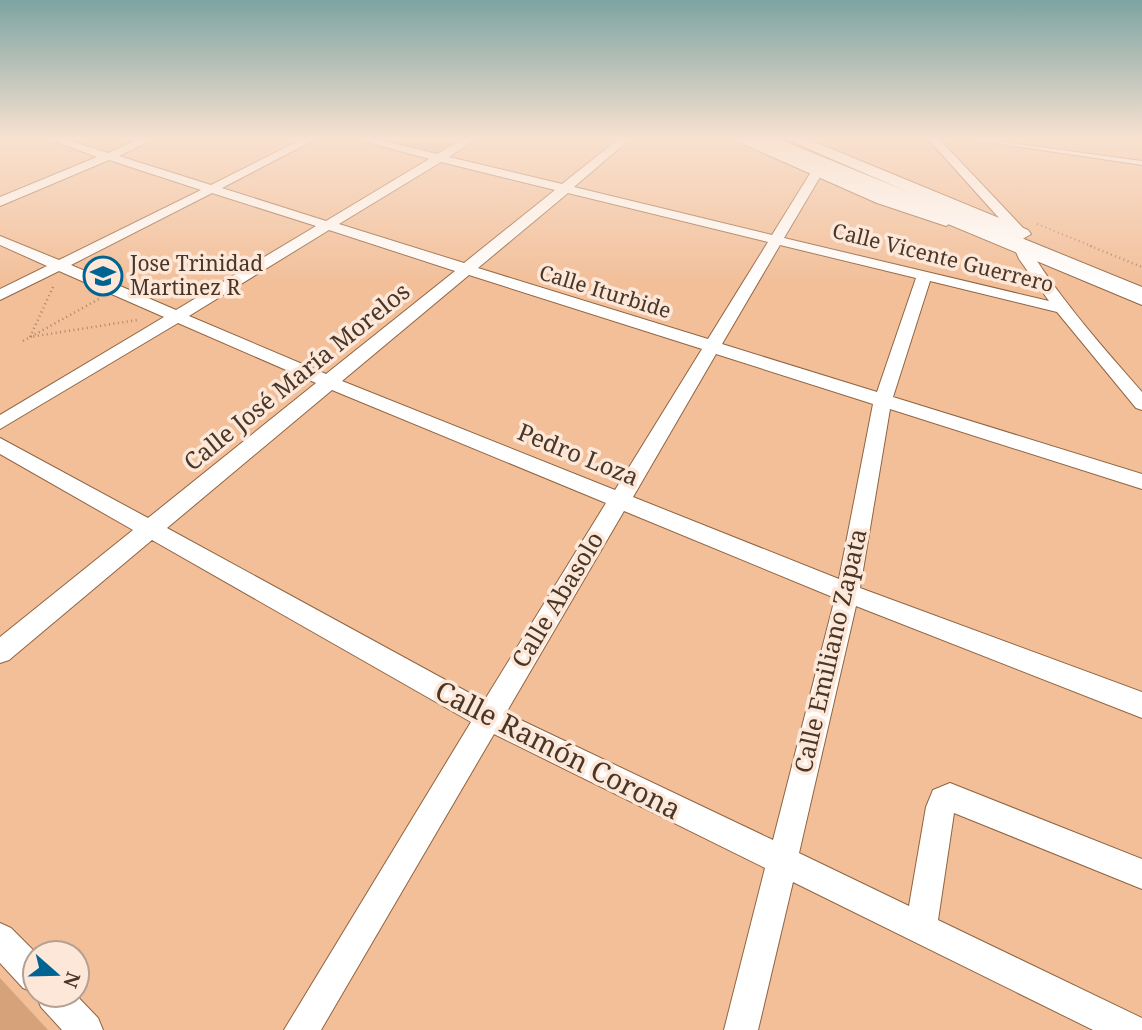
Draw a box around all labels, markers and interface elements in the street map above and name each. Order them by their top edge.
street label: Calle Vicente Guerrero [830,216,1057,298]
place label: Jose Trinidad Martinez R [129,249,263,301]
school or university icon: Jose Trinidad Martinez R [82,255,124,297]
street label: Calle Iturbide [536,258,675,324]
street label: Calle José María Morelos [176,274,416,477]
street label: Pedro Loza [513,414,644,493]
street label: Calle Abasolo [503,525,610,673]
street label: Calle Emiliano Zapata [785,525,874,776]
street label: Calle Ramón Corona [429,671,688,828]
north arrow [21,939,91,1009]
text: N [57,968,87,991]

